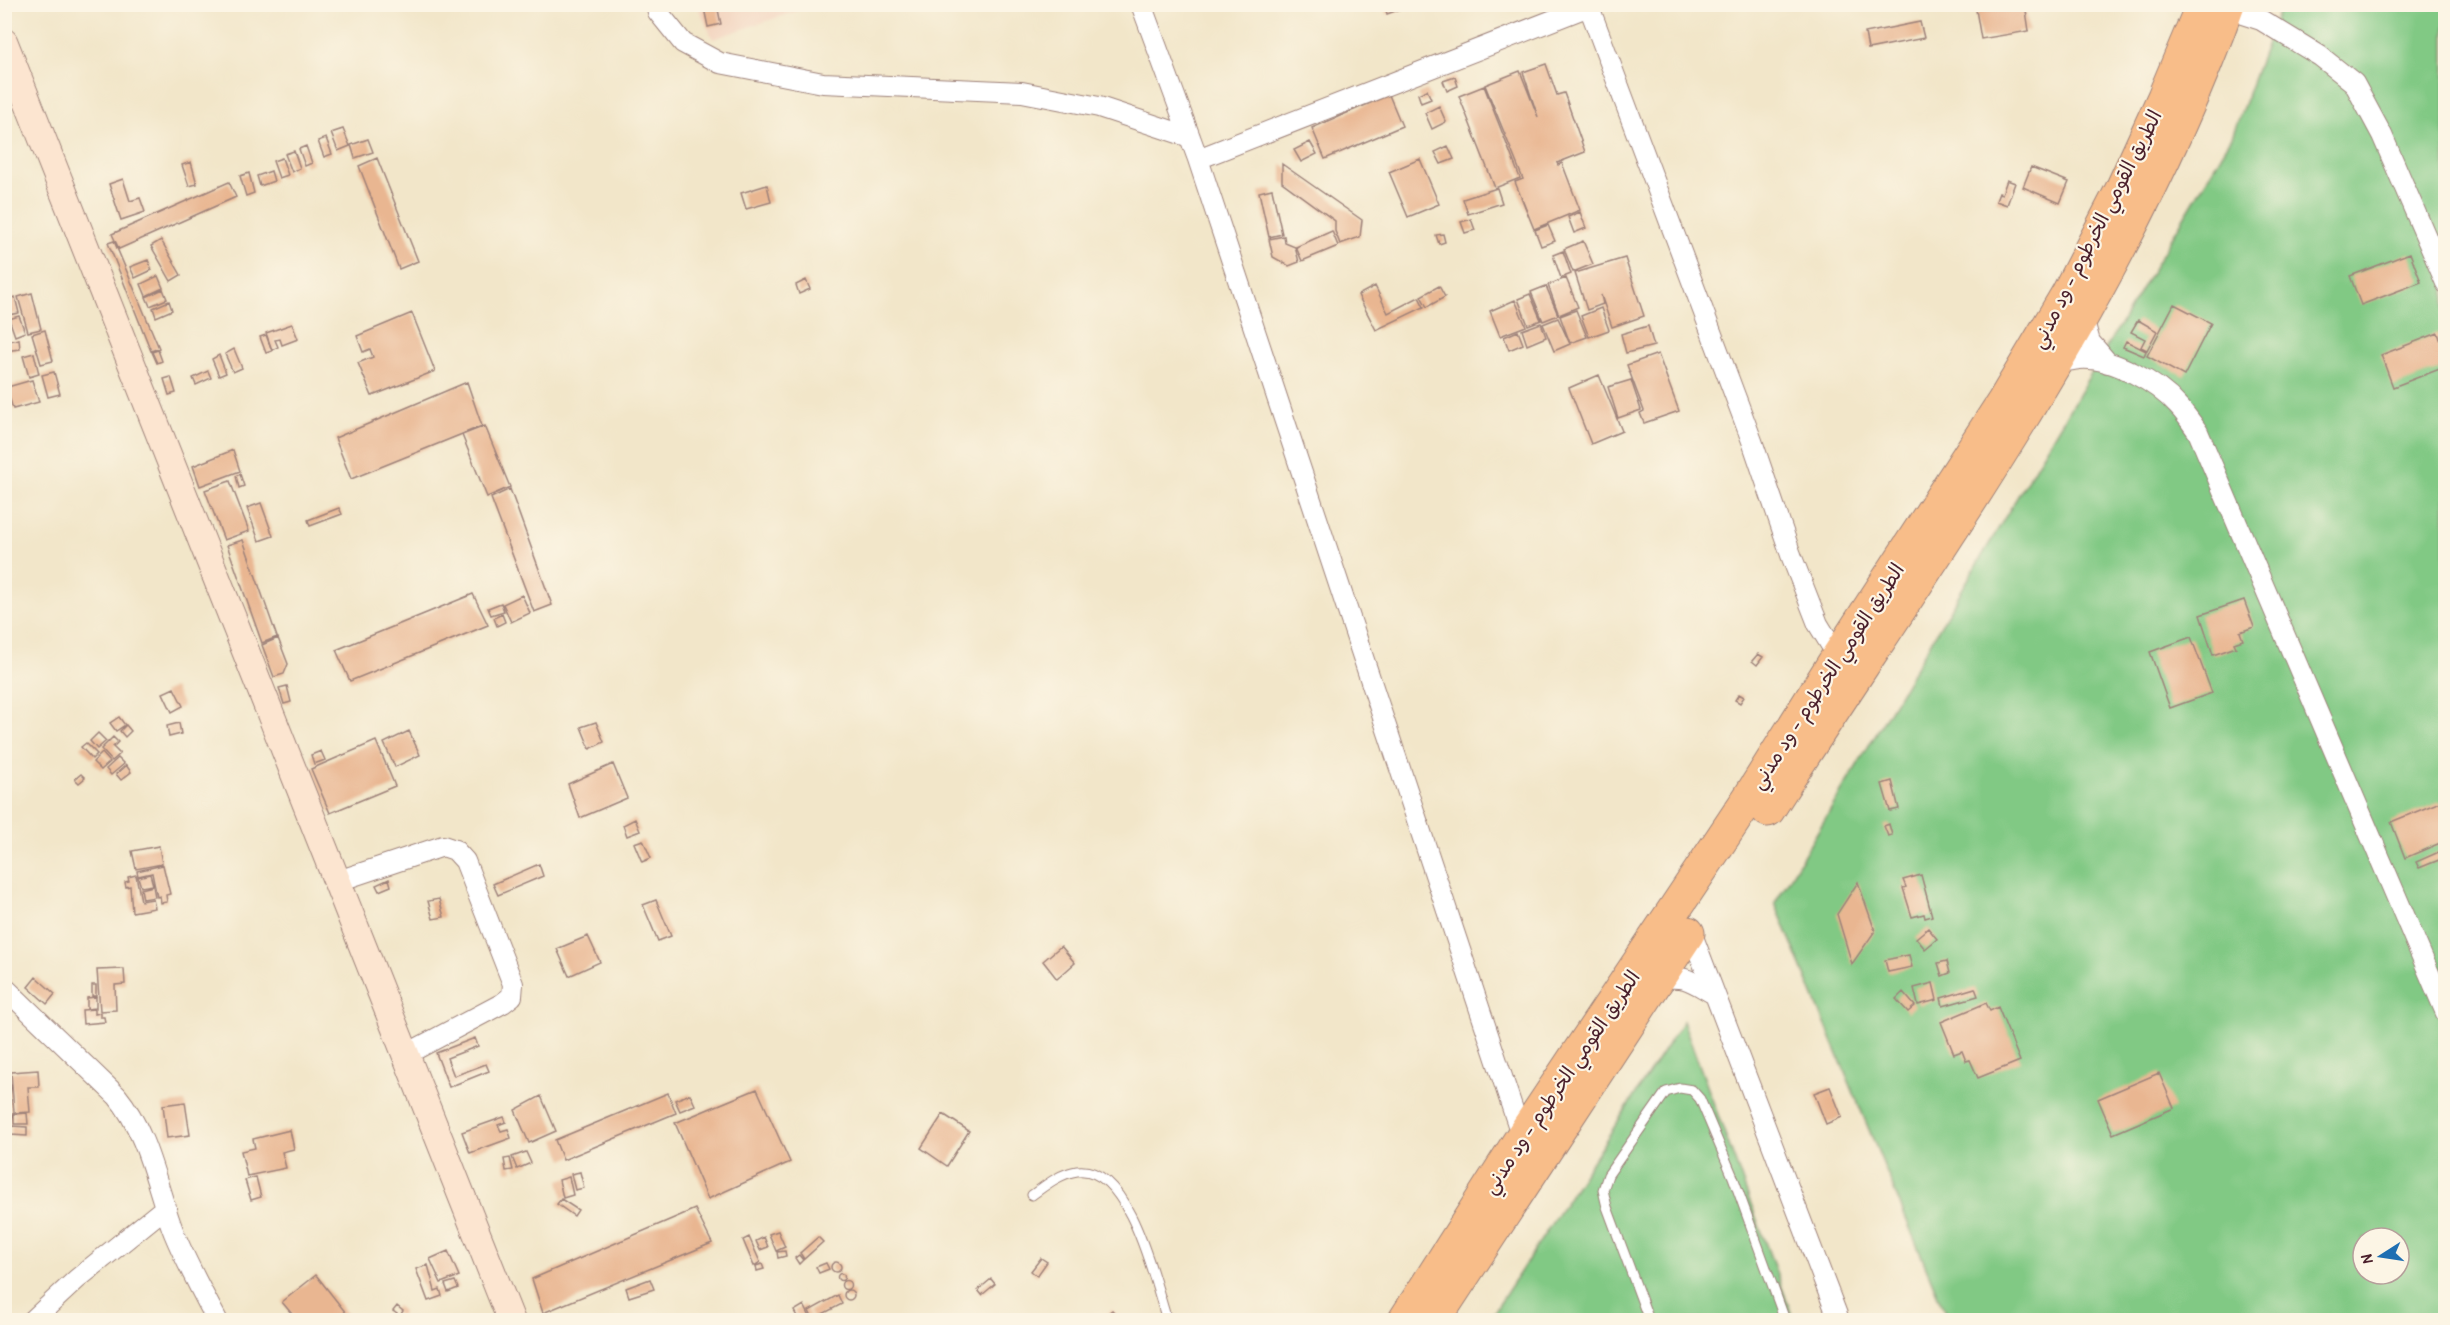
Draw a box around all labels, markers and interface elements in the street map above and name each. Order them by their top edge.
street label: الطريق القومي الخرطوم - ود مدني [2024,105,2172,355]
street label: الطريق القومي الخرطوم - ود مدني [1743,558,1914,797]
street label: الطريق القومي الخرطوم - ود مدني [1475,965,1650,1202]
north arrow [2351,1226,2411,1286]
text: N [2355,1252,2378,1266]

